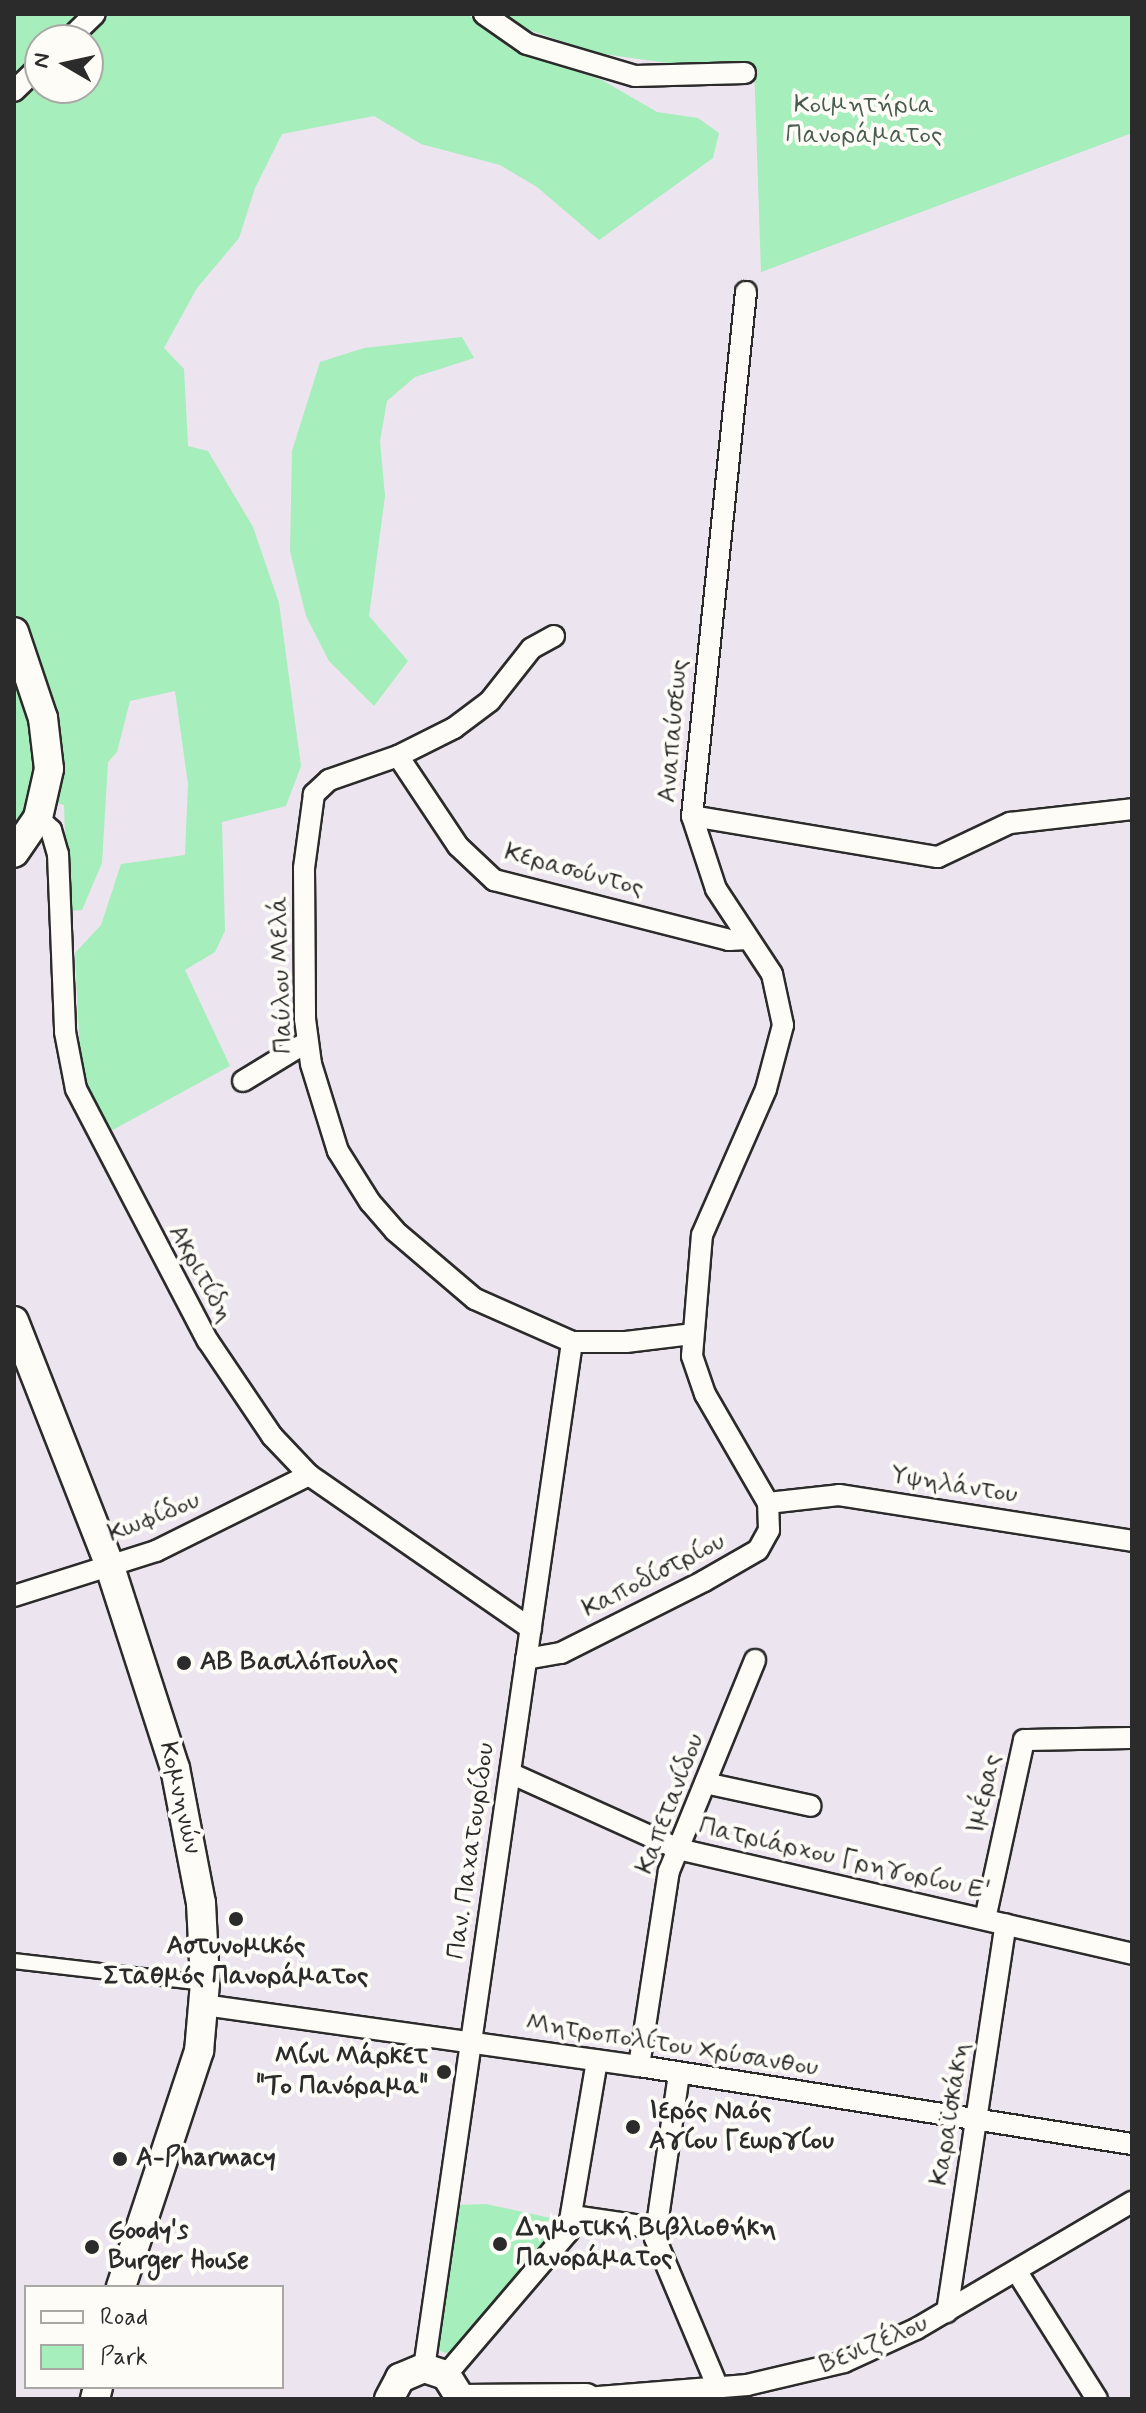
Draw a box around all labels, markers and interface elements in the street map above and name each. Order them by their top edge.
north arrow [24,24,104,104]
text: N [27,51,57,70]
park label: Κοιμητήρια Πανοράματος [786,90,942,152]
street label: Αναπαύσεως [652,658,696,804]
street label: Κερασούντος [501,837,647,905]
street label: Παύλου Μελά [264,896,300,1054]
street label: Ακριτίδη [160,1220,240,1328]
street label: Υψηλάντου [889,1461,1019,1511]
street label: Κωφίδου [103,1485,205,1551]
street label: Καποδίστρίου [577,1527,731,1625]
place label: ΑΒ Βασιλόπουλος [200,1647,398,1679]
marker: ΑΒ Βασιλόπουλος [175,1654,193,1672]
street label: Καπετανίδου [630,1729,712,1879]
street label: Κομνηνών [151,1739,207,1857]
street label: Παν. Παχατουρίδου [441,1741,503,1961]
street label: Ιμέρας [961,1751,1009,1837]
street label: Πατριάρχου Γρηγορίου Ε' [696,1811,992,1909]
marker: Αστυνομικός Σταθμός Πανοράματος [227,1910,245,1928]
place label: Αστυνομικός Σταθμός Πανοράματος [104,1931,368,1992]
street label: Μητροπολίτου Χρύσανθου [524,2007,820,2085]
street label: Καραϊσκάκη [924,2040,978,2188]
place label: Μίνι Μάρκετ "Το Πανόραμα" [256,2041,428,2102]
marker: Μίνι Μάρκετ "Το Πανόραμα" [435,2063,453,2081]
place label: Ιερός Ναός Αγίου Γεωργίου [649,2096,834,2158]
marker: Ιερός Ναός Αγίου Γεωργίου [624,2118,642,2136]
place label: A-Pharmacy [136,2143,276,2175]
marker: A-Pharmacy [111,2150,129,2168]
place label: Δημοτική Βιβλιοθήκη Πανοράματος [516,2213,776,2274]
place label: Goody's Burger House [108,2216,252,2278]
marker: Δημοτική Βιβλιοθήκη Πανοράματος [491,2235,509,2253]
marker: Goody's Burger House [83,2238,101,2256]
legend [24,2285,284,2389]
text: Road [100,2302,148,2333]
street label: Βενιζέλου [815,2308,933,2382]
text: Park [100,2342,148,2373]

